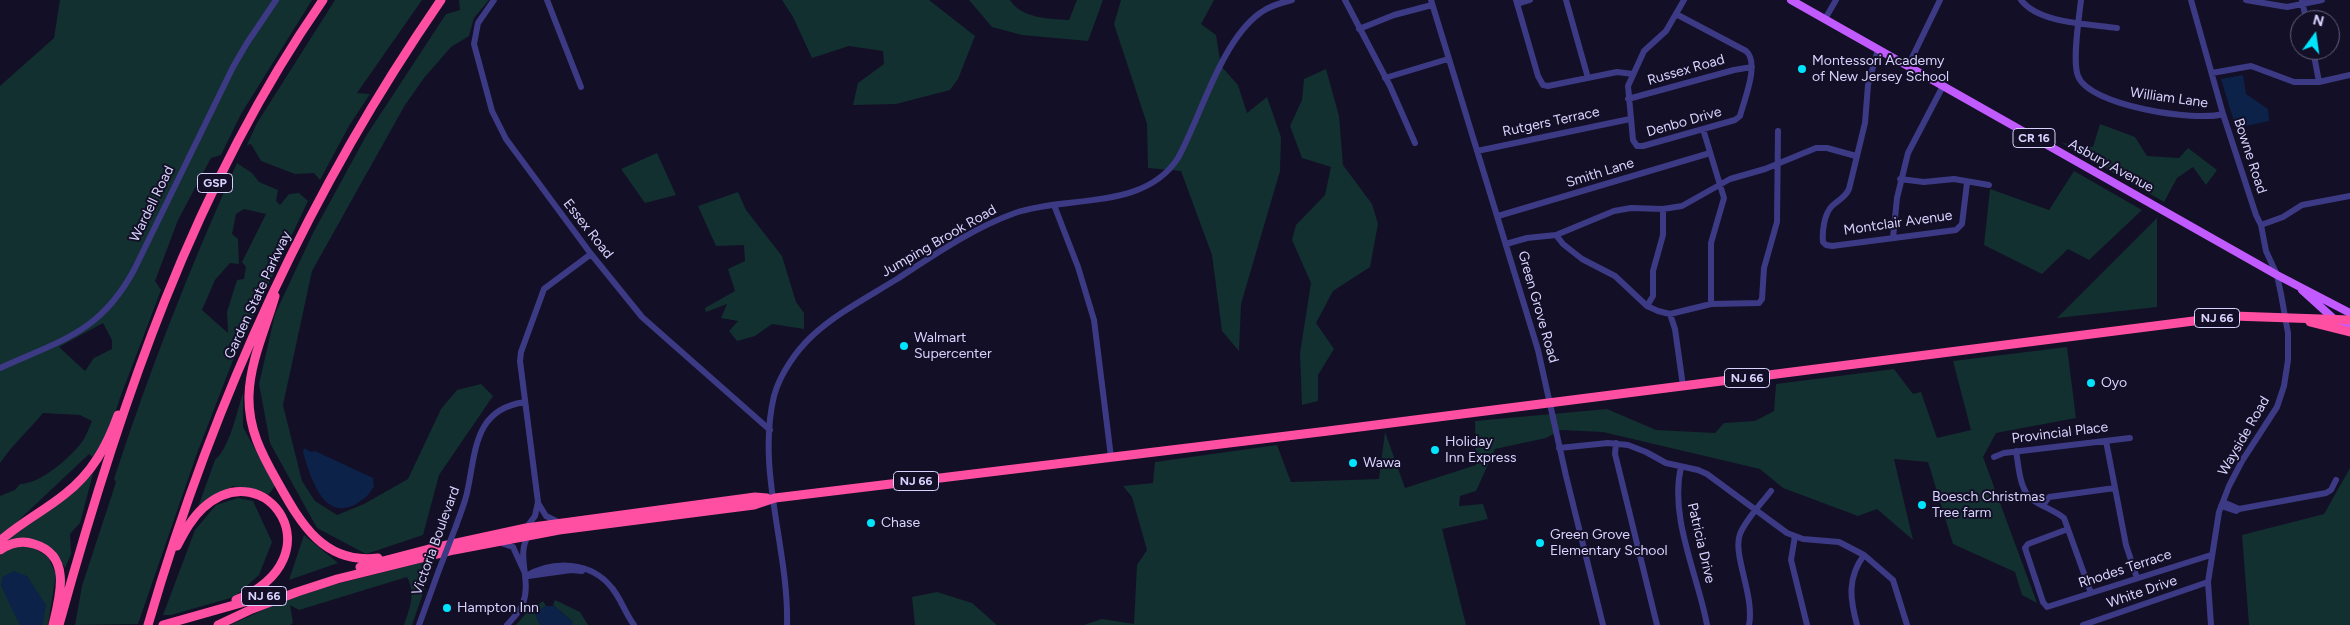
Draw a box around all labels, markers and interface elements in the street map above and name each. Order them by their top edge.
north arrow [2290,10,2340,60]
text: N [2311,11,2326,30]
street label: Russex Road [1645,51,1727,89]
place label: Montessori Academy of New Jersey School [1812,53,1949,85]
marker: Montessori Academy of New Jersey School [1796,63,1808,75]
street label: William Lane [2129,84,2209,112]
street label: Denbo Drive [1645,103,1723,141]
street label: Rutgers Terrace [1501,104,1601,140]
street label: Bowne Road [2230,116,2270,196]
road number: CR 16 [2013,128,2055,148]
street label: Asbury Avenue [2065,136,2157,196]
street label: Smith Lane [1564,155,1636,191]
street label: Wardell Road [126,163,178,245]
road number: GSP [198,174,232,192]
street label: Essex Road [559,196,617,262]
street label: Jumping Brook Road [879,201,999,281]
street label: Montclair Avenue [1843,207,1953,239]
street label: Garden State Parkway [221,229,295,361]
street label: Green Grove Road [1514,249,1562,365]
road number: NJ 66 [2194,308,2240,328]
place label: Walmart Supercenter [914,330,992,362]
marker: Walmart Supercenter [898,340,910,352]
road number: NJ 66 [1724,368,1770,388]
place label: Oyo [2101,375,2127,391]
marker: Oyo [2085,377,2097,389]
street label: Wayside Road [2215,393,2273,479]
street label: Provincial Place [2011,419,2109,447]
place label: Holiday Inn Express [1445,434,1517,467]
marker: Holiday Inn Express [1429,444,1441,456]
place label: Wawa [1363,455,1401,471]
marker: Wawa [1347,457,1359,469]
road number: NJ 66 [894,472,938,491]
street label: Victoria Boulevard [408,484,464,598]
place label: Boesch Christmas Tree farm [1932,489,2045,522]
marker: Boesch Christmas Tree farm [1916,499,1928,511]
street label: Patricia Drive [1684,501,1718,585]
place label: Chase [881,515,920,531]
marker: Chase [865,517,877,529]
place label: Green Grove Elementary School [1550,527,1668,560]
marker: Green Grove Elementary School [1534,537,1546,549]
street label: Rhodes Terrace [2076,546,2174,592]
street label: White Drive [2105,572,2179,612]
road number: NJ 66 [242,586,286,606]
place label: Hampton Inn [457,600,539,616]
marker: Hampton Inn [441,602,453,614]

